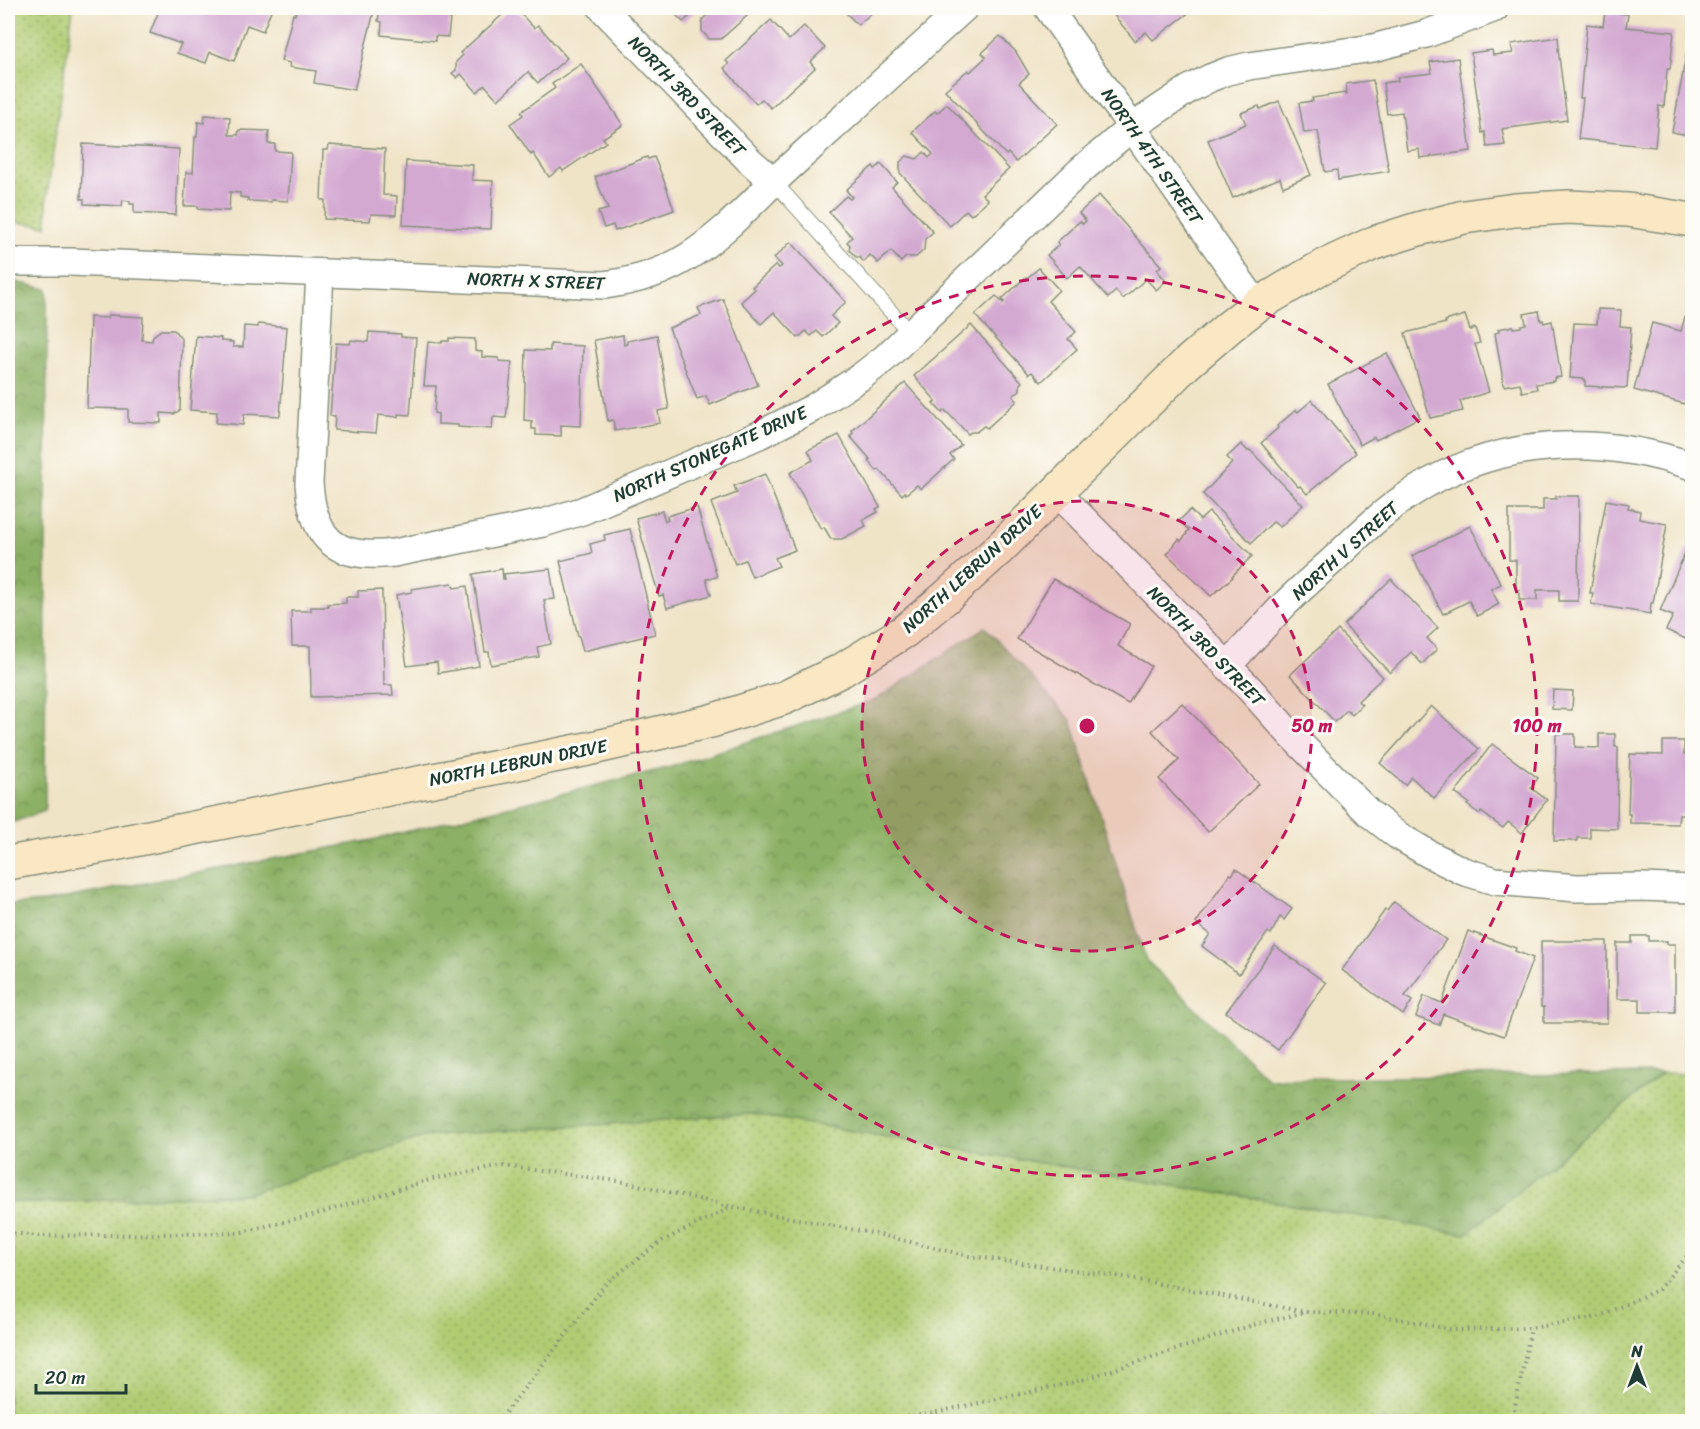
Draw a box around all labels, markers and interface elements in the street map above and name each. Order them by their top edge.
street label: NORTH 3RD STREET [620,28,755,165]
street label: NORTH 4TH STREET [1093,81,1212,232]
street label: NORTH X STREET [467,263,606,299]
street label: NORTH STONEGATE DRIVE [607,396,813,511]
street label: NORTH V STREET [1284,493,1407,608]
street label: NORTH LEBRUN DRIVE [894,496,1050,641]
street label: NORTH 3RD STREET [1139,578,1274,715]
text: 50 m [1292,710,1333,742]
text: 100 m [1513,710,1562,742]
centre of rings [1077,716,1097,736]
street label: NORTH LEBRUN DRIVE [426,730,611,796]
north arrow [1607,1336,1667,1396]
text: N [1630,1337,1643,1366]
scale bar [36,1357,126,1395]
text: 20 m [45,1362,85,1394]

